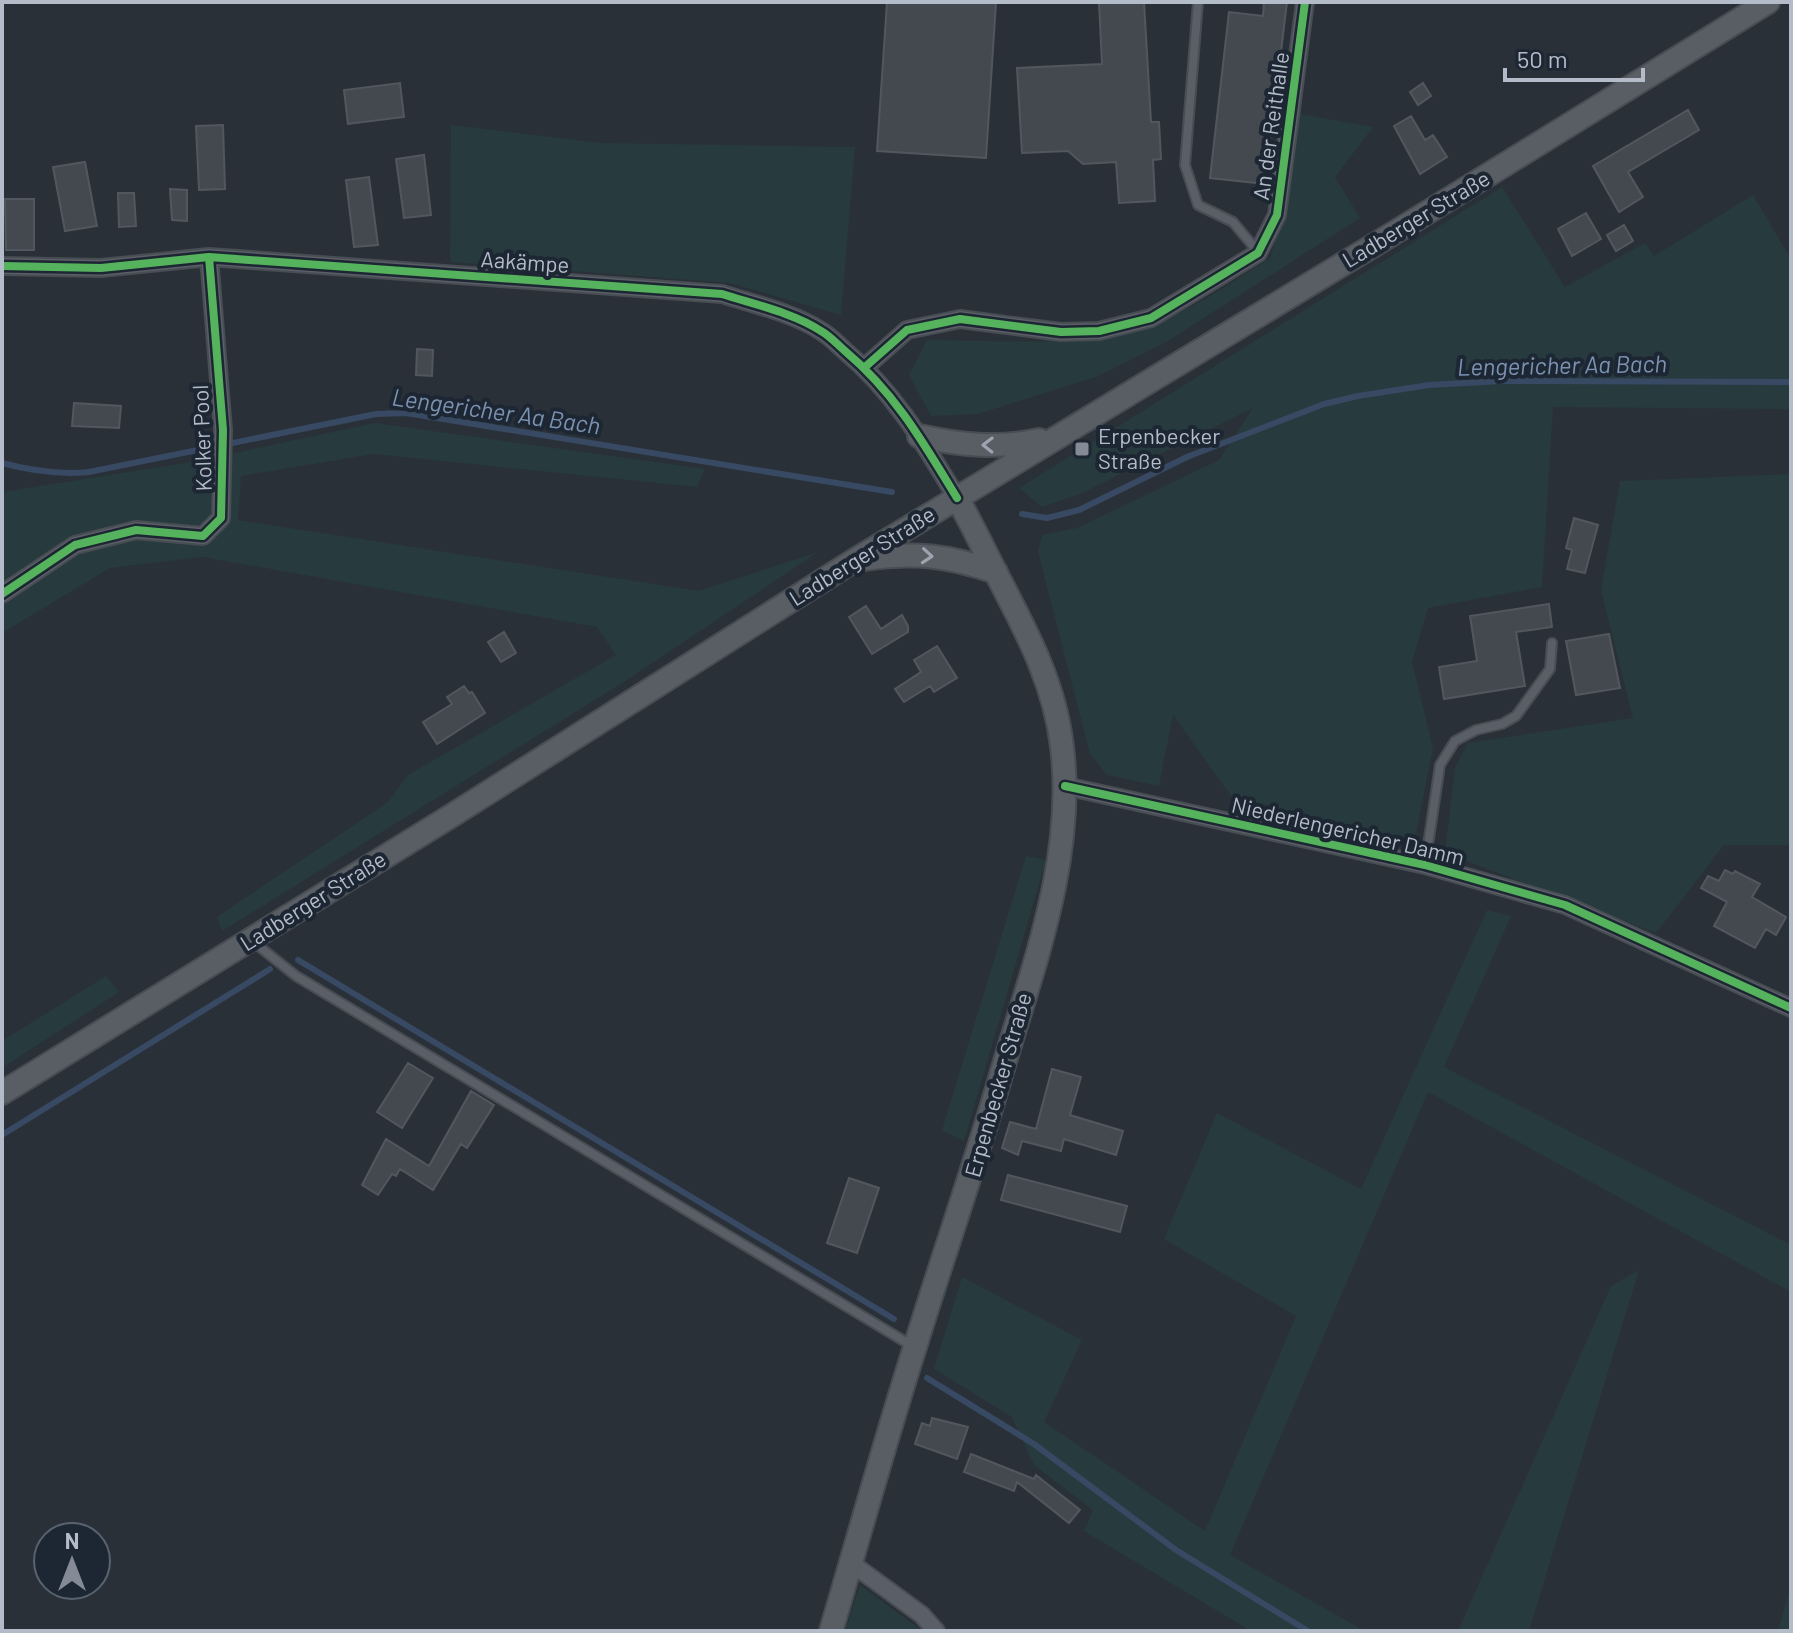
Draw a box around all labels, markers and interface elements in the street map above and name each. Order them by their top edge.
scale bar [1505,32,1643,82]
text: 50 m [1517,44,1568,73]
street label: An der Reithalle [1247,50,1293,202]
street label: Ladberger Straße [1337,164,1494,272]
street label: Aakämpe [480,245,570,277]
water label: Lengericher Aa Bach [1457,348,1667,381]
water label: Lengericher Aa Bach [390,382,602,439]
street label: Kolker Pool [186,384,216,492]
place label: Erpenbecker Straße [1098,422,1220,473]
one-way arrow [981,437,994,454]
marker: Erpenbecker Straße [1073,440,1091,458]
street label: Ladberger Straße [784,500,939,610]
one-way arrow [921,547,934,564]
street label: Niederlengericher Damm [1229,791,1467,869]
street label: Ladberger Straße [235,845,390,955]
street label: Erpenbecker Straße [958,989,1036,1180]
north arrow [32,1521,112,1601]
text: N [65,1527,79,1553]

